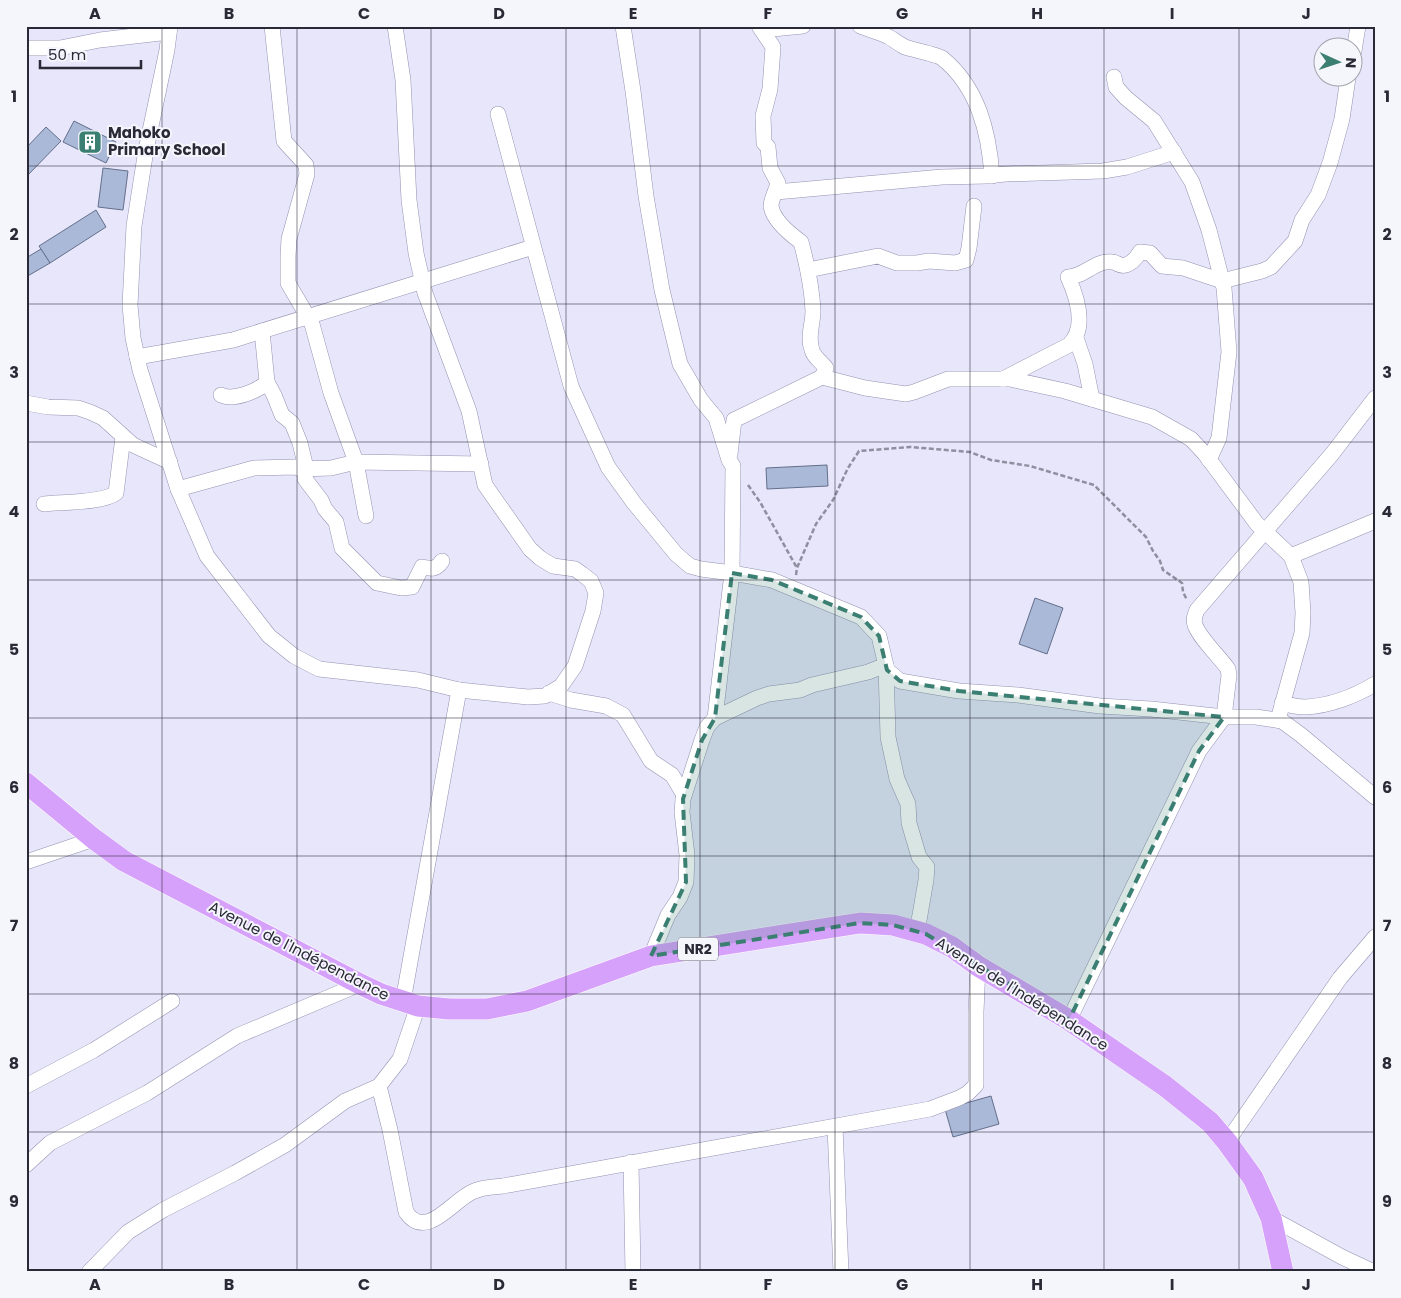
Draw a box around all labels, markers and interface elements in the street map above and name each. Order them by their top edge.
text: A [89,2,101,25]
text: B [224,2,234,25]
text: C [358,2,370,25]
text: D [493,2,505,25]
text: E [629,2,637,25]
text: F [764,2,773,25]
text: G [896,2,908,25]
text: H [1031,2,1043,25]
text: I [1170,2,1174,25]
text: J [1301,2,1311,25]
scale bar [40,38,141,70]
north arrow [1314,38,1364,88]
text: 50 m [48,44,86,65]
text: N [1341,57,1361,68]
text: 1 [11,85,17,108]
text: 1 [1384,85,1390,108]
place label: Mahoko Primary School [108,122,225,160]
building icon: Mahoko Primary School [77,129,103,155]
text: 2 [9,223,19,246]
text: 2 [1382,223,1392,246]
text: 3 [9,361,19,384]
text: 3 [1382,361,1392,384]
text: 4 [9,500,20,523]
text: 4 [1382,500,1393,523]
text: 5 [9,638,19,661]
text: 5 [1382,638,1392,661]
text: 6 [9,776,19,799]
text: 6 [1382,776,1392,799]
street label: Avenue de l'Indépendance [205,896,393,1005]
text: 7 [10,914,19,937]
text: 7 [1383,914,1392,937]
street label: Avenue de l'Indépendance [932,932,1113,1055]
road number: NR2 [678,938,718,961]
text: 8 [9,1052,19,1075]
text: 8 [1382,1052,1392,1075]
text: 9 [9,1190,19,1213]
text: 9 [1382,1190,1392,1213]
text: A [89,1273,101,1296]
text: B [224,1273,234,1296]
text: C [358,1273,370,1296]
text: D [493,1273,505,1296]
text: E [629,1273,637,1296]
text: F [764,1273,773,1296]
text: G [896,1273,908,1296]
text: H [1031,1273,1043,1296]
text: I [1170,1273,1174,1296]
text: J [1301,1273,1311,1296]

